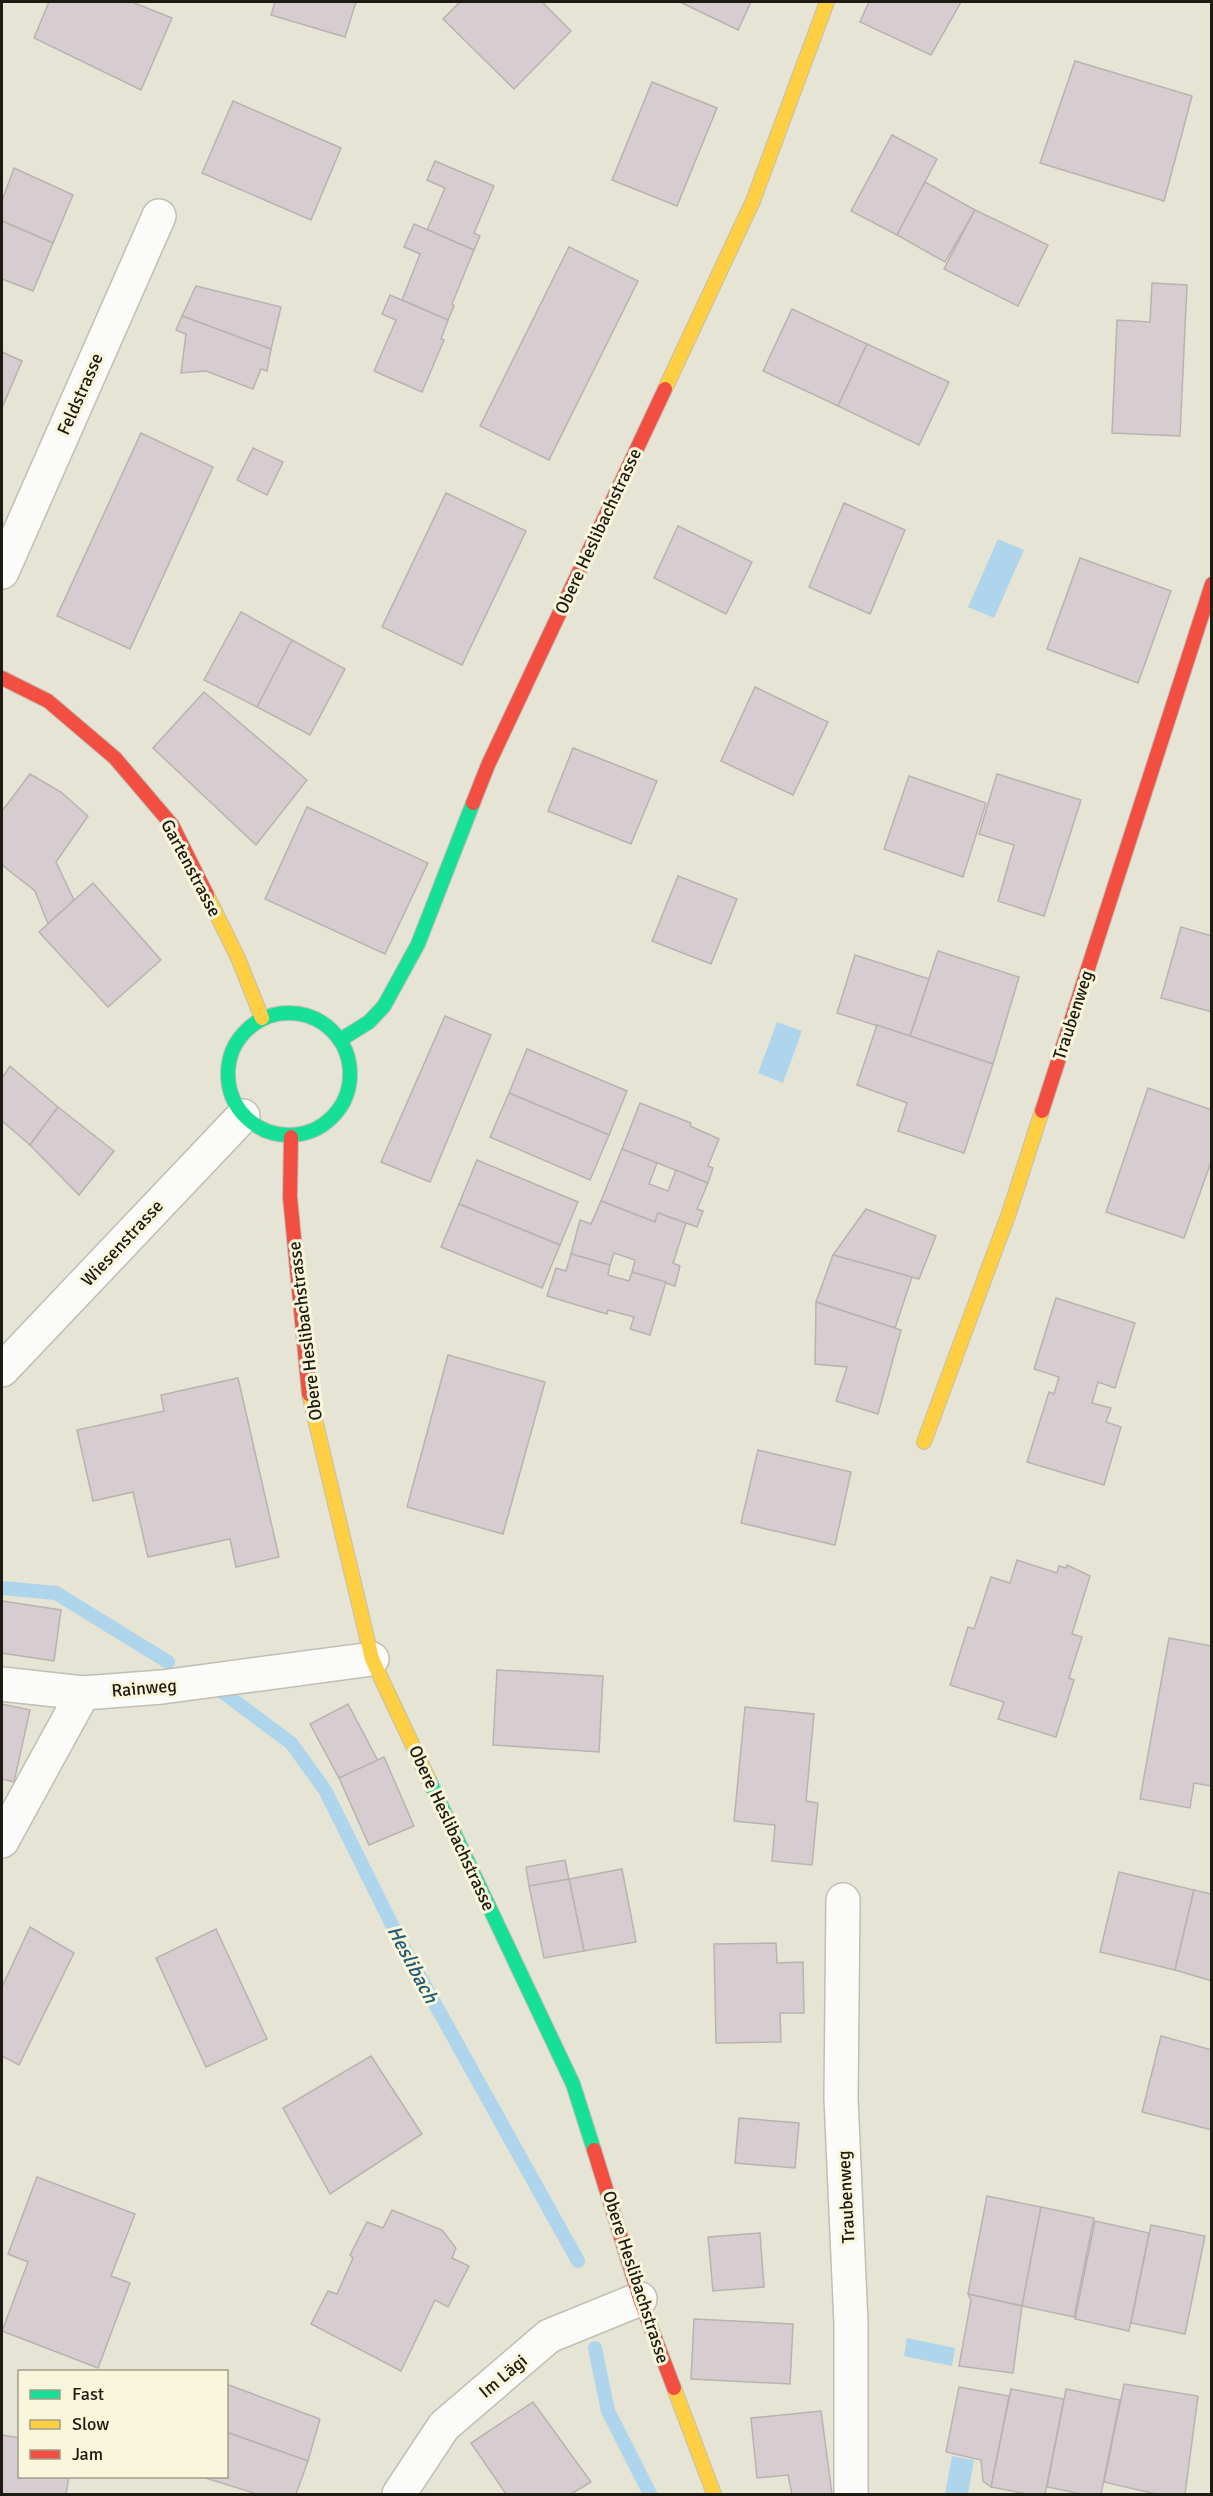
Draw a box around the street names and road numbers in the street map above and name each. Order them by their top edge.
street label: Feldstrasse [52,350,108,438]
street label: Obere Heslibachstrasse [550,445,646,617]
street label: Gartenstrasse [156,816,226,920]
street label: Traubenweg [1048,967,1098,1063]
street label: Wiesenstrasse [76,1195,168,1291]
street label: Obere Heslibachstrasse [283,1240,327,1422]
street label: Rainweg [110,1674,178,1702]
street label: Obere Heslibachstrasse [404,1742,500,1914]
street label: Traubenweg [833,2150,859,2244]
street label: Obere Heslibachstrasse [598,2188,674,2366]
street label: Im Lägi [474,2350,532,2402]

